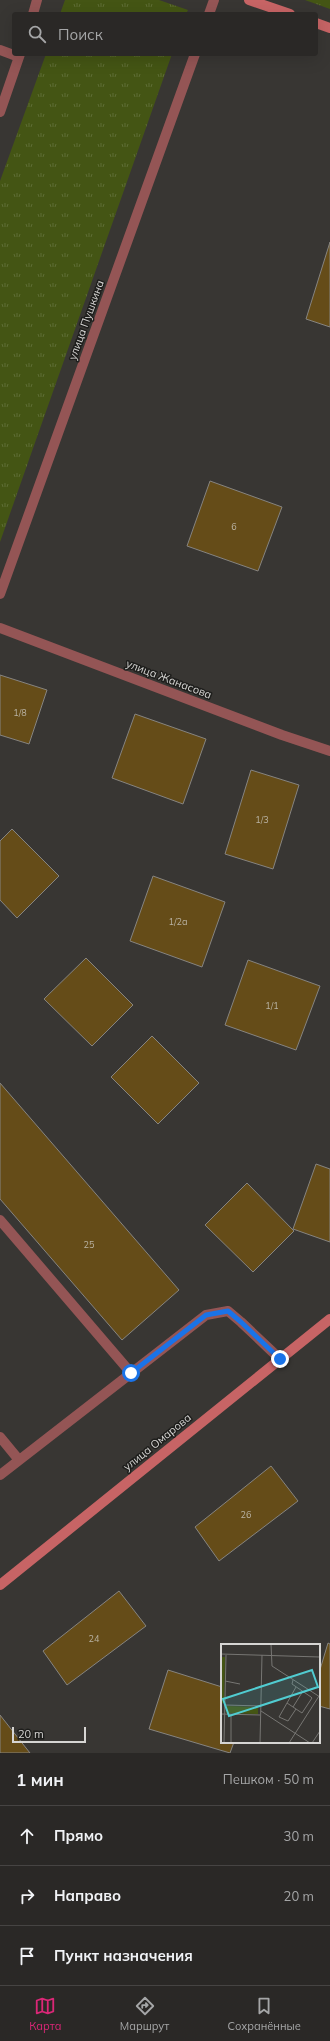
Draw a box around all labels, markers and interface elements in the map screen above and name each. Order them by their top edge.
search box [12,12,318,56]
icon: search [26,23,48,45]
text: Поиск [58,25,103,44]
street label: улица Пушкина [65,278,107,362]
house number: 6 [231,521,237,532]
street label: улица Жанасова [124,656,214,702]
house number: 1/8 [13,707,27,718]
house number: 1/3 [255,814,269,825]
house number: 1/2а [169,916,187,927]
house number: 1/1 [265,1000,279,1011]
house number: 25 [84,1239,95,1250]
route end [271,1350,289,1368]
route start [122,1364,140,1382]
street label: улица Омарова [120,1410,194,1474]
house number: 26 [241,1509,251,1520]
house number: 24 [89,1633,100,1644]
inset map [221,1644,320,1743]
scale bar [12,1725,86,1744]
text: 20 m [18,1727,44,1741]
text: 1 мин [16,1769,64,1790]
text: Пешком · 50 m [223,1771,314,1787]
icon: ahead [16,1825,38,1847]
text: Прямо [54,1826,103,1845]
text: 30 m [284,1828,314,1844]
icon: right [16,1885,38,1907]
text: Направо [54,1886,121,1905]
text: 20 m [284,1888,314,1904]
icon: arrive [16,1945,38,1967]
text: Пункт назначения [54,1946,193,1965]
tab: Карта [29,1995,62,2033]
tab: Маршрут [120,1995,169,2033]
tab: Сохранённые [228,1995,301,2033]

